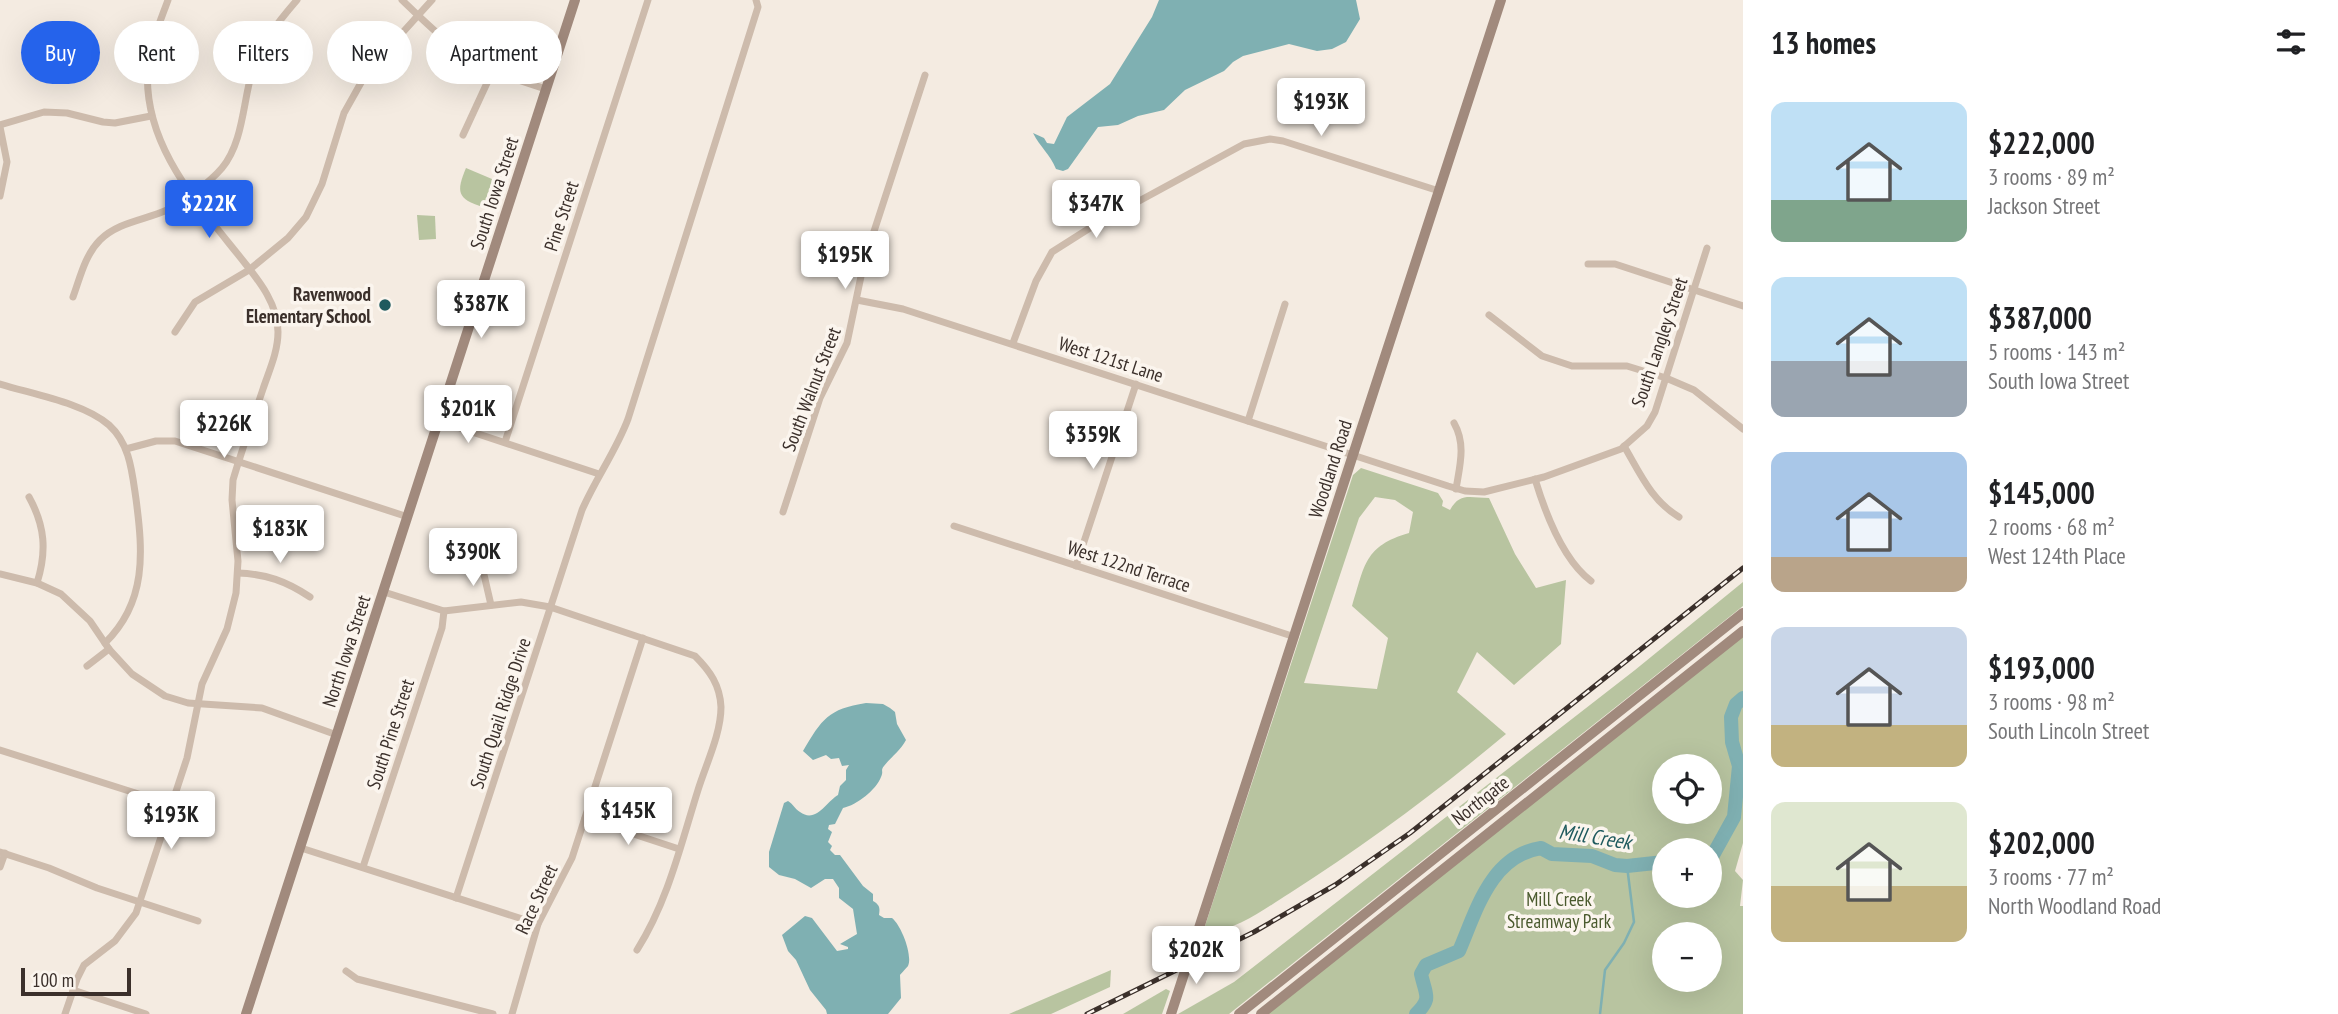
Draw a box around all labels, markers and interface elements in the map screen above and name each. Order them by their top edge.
chip: Buy [21,21,100,84]
chip: Rent [114,21,199,84]
chip: Filters [213,21,313,84]
chip: New [327,21,412,84]
chip: Apartment [426,21,562,84]
text: 13 homes [1771,23,1876,62]
icon: filters [2272,23,2310,61]
pin: $193K [1272,78,1370,138]
text: $193K [1293,86,1349,115]
text: $222,000 [1988,123,2095,162]
icon: home [1827,130,1911,214]
street label: South Iowa Street [465,133,524,252]
text: 3 rooms · 89 m² [1988,162,2115,191]
street label: Pine Street [538,177,584,254]
pin: $222K [160,180,258,240]
pin: $347K [1047,180,1145,240]
text: $222K [181,188,237,217]
text: $347K [1068,188,1124,217]
text: Jackson Street [1988,191,2100,220]
pin: $195K [796,232,894,291]
text: $195K [817,239,873,268]
street label: South Langley Street [1626,273,1693,410]
pin: $387K [432,280,530,340]
place label: Ravenwood Elementary School [246,282,371,328]
text: $387K [453,288,509,317]
marker: Ravenwood Elementary School [377,297,393,313]
text: $387,000 [1988,298,2092,337]
icon: home [1827,305,1911,389]
street label: South Walnut Street [776,323,846,455]
street label: West 121st Lane [1056,331,1166,387]
text: 5 rooms · 143 m² [1988,337,2125,366]
text: South Iowa Street [1988,366,2129,395]
pin: $201K [419,386,517,445]
text: $201K [440,393,496,422]
pin: $226K [175,400,273,460]
text: $226K [196,408,252,437]
pin: $359K [1044,412,1142,471]
street label: Woodland Road [1303,417,1357,521]
text: $359K [1065,419,1121,448]
text: $145,000 [1988,473,2095,512]
icon: home [1827,480,1911,564]
pin: $183K [231,505,329,565]
text: 2 rooms · 68 m² [1988,512,2115,541]
text: $183K [252,513,308,542]
pin: $390K [424,528,522,588]
street label: West 122nd Terrace [1064,535,1194,597]
text: $390K [445,536,501,565]
text: West 124th Place [1988,541,2126,570]
street label: North Iowa Street [317,591,376,710]
street label: South Quail Ridge Drive [464,634,536,791]
text: $193,000 [1988,648,2095,687]
icon: home [1827,655,1911,739]
street label: South Pine Street [361,675,419,792]
text: 3 rooms · 98 m² [1988,687,2115,716]
text: South Lincoln Street [1988,716,2149,745]
map controls [1652,754,1722,992]
button: locate [1652,754,1722,824]
street label: Northgate [1446,770,1514,830]
pin: $145K [579,788,677,847]
pin: $193K [122,792,220,851]
text: $145K [600,795,656,824]
text: $193K [143,799,199,828]
water label: Mill Creek [1557,817,1636,856]
text: $202,000 [1988,823,2095,862]
icon: home [1827,830,1911,914]
button: + [1652,838,1722,908]
street label: Race Street [509,860,563,938]
text: 3 rooms · 77 m² [1988,862,2114,891]
park label: Mill Creek Streamway Park [1507,887,1612,933]
text: North Woodland Road [1988,891,2161,920]
button: − [1652,922,1722,992]
pin: $202K [1147,926,1245,986]
text: $202K [1168,934,1224,963]
scale bar [21,965,131,997]
text: 100 m [32,968,74,992]

